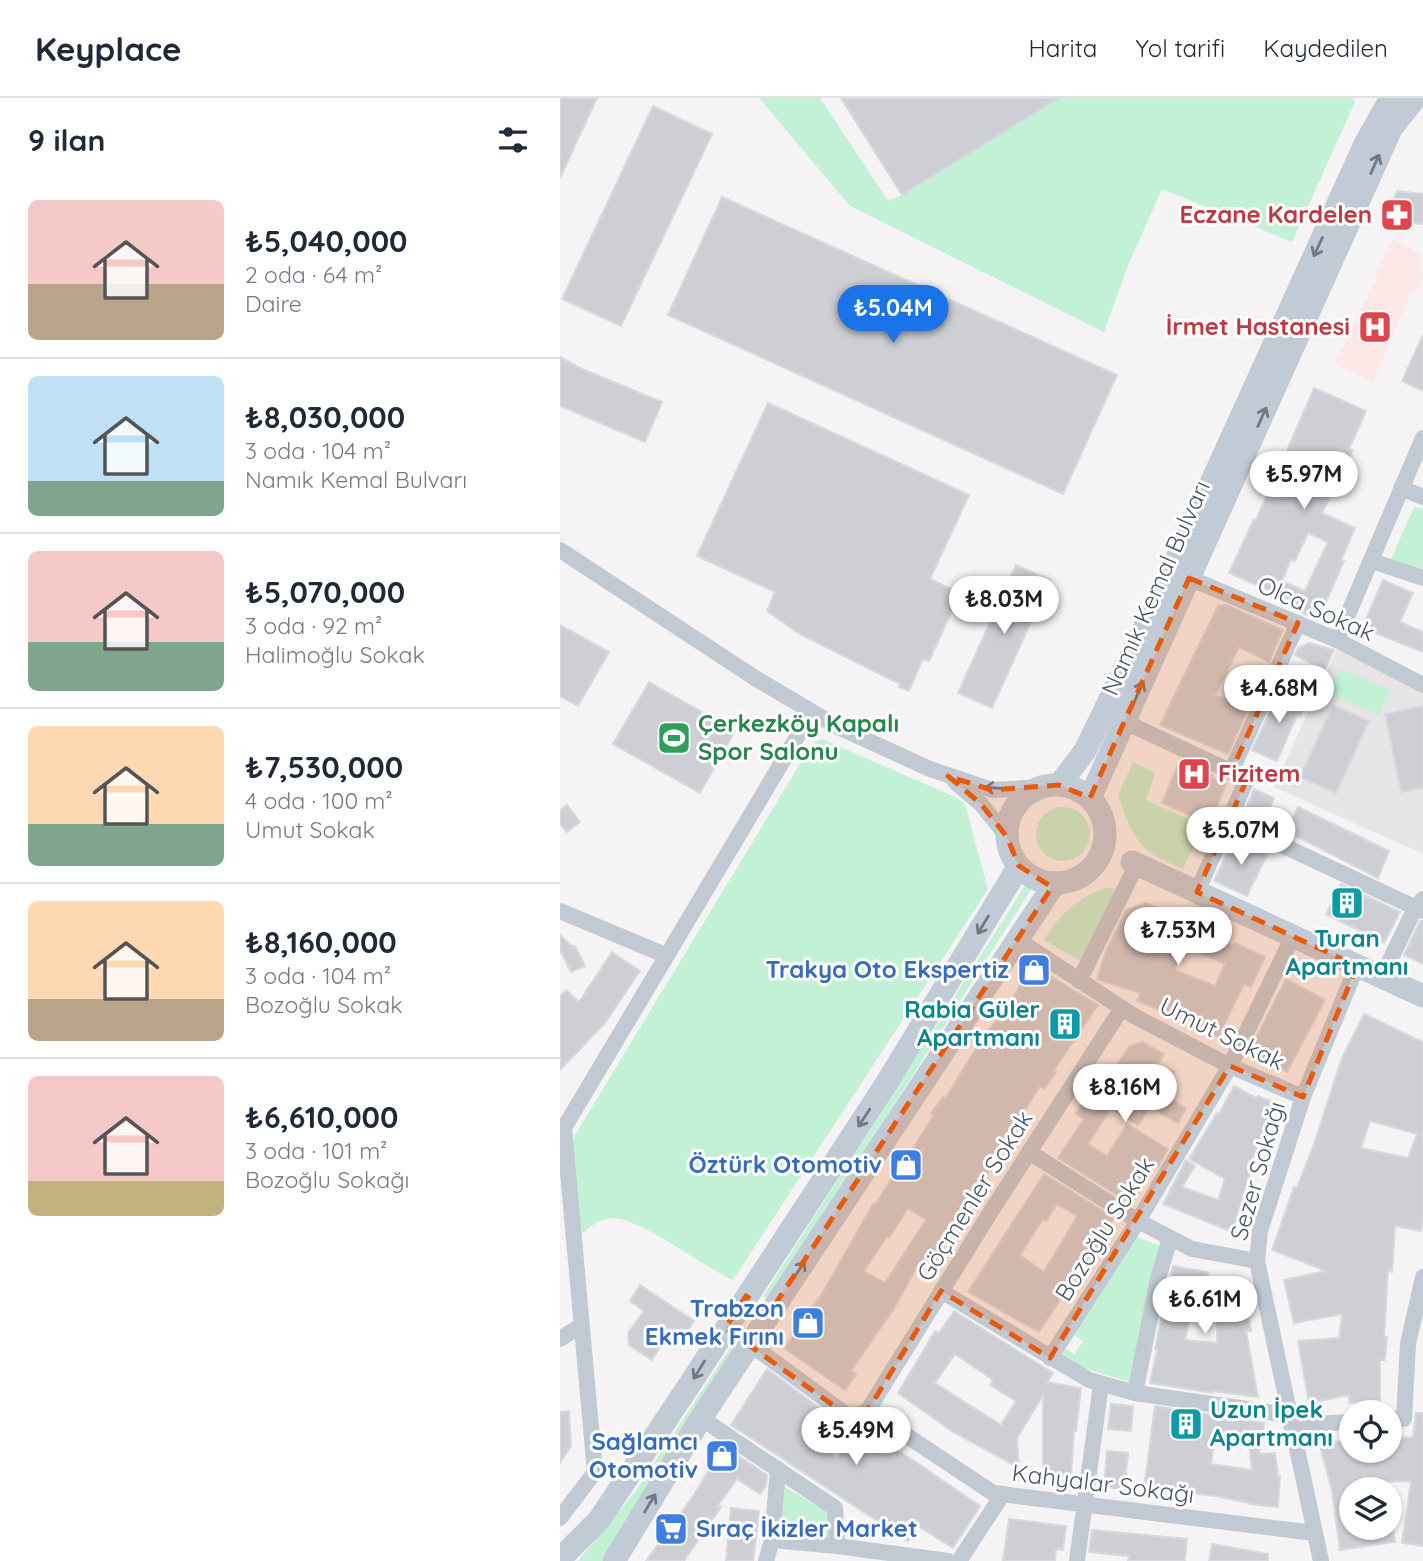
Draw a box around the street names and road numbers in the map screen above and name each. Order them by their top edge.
street label: Namık Kemal Bulvarı [1094,476,1216,700]
street label: Olca Sokak [1253,569,1380,647]
street label: Umut Sokak [1155,990,1290,1076]
street label: Sezer Sokağı [1223,1098,1291,1244]
street label: Göçmenler Sokak [910,1105,1039,1286]
street label: Bozoğlu Sokak [1048,1151,1160,1306]
street label: Kahyalar Sokağı [1010,1457,1196,1509]

